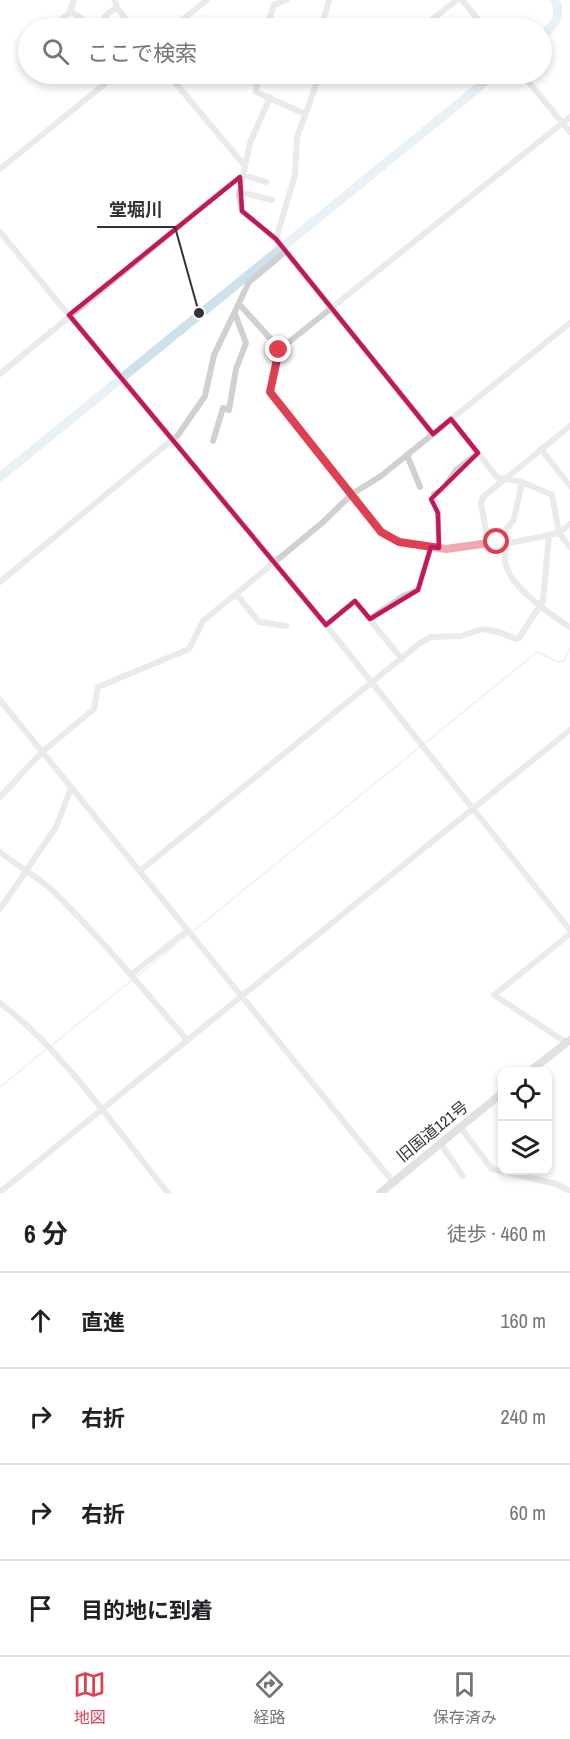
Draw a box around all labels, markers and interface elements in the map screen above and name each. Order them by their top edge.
search box [18,18,552,84]
icon: search [39,35,72,68]
text: ここで検索 [87,38,197,68]
callout: 堂堀川 [97,191,175,227]
text: 堂堀川 [109,197,163,222]
route end [265,336,291,362]
route start [483,528,509,554]
map controls [498,1067,552,1175]
button: locate [498,1067,552,1121]
street label: 旧国道121号 [392,1095,472,1167]
button: layers [498,1121,552,1175]
text: 6 分 [24,1216,68,1251]
text: 徒歩 · 460 m [447,1220,546,1247]
icon: ahead [24,1304,57,1337]
text: 直進 [81,1307,125,1337]
text: 160 m [500,1307,546,1334]
icon: right [24,1400,57,1433]
text: 右折 [81,1403,125,1433]
text: 240 m [500,1403,546,1430]
icon: right [24,1496,57,1529]
text: 右折 [81,1499,125,1529]
text: 60 m [510,1499,546,1526]
icon: arrive [24,1592,57,1625]
text: 目的地に到着 [81,1595,213,1625]
tab: 地図 [73,1668,106,1728]
tab: 経路 [253,1668,286,1728]
tab: 保存済み [433,1668,497,1728]

